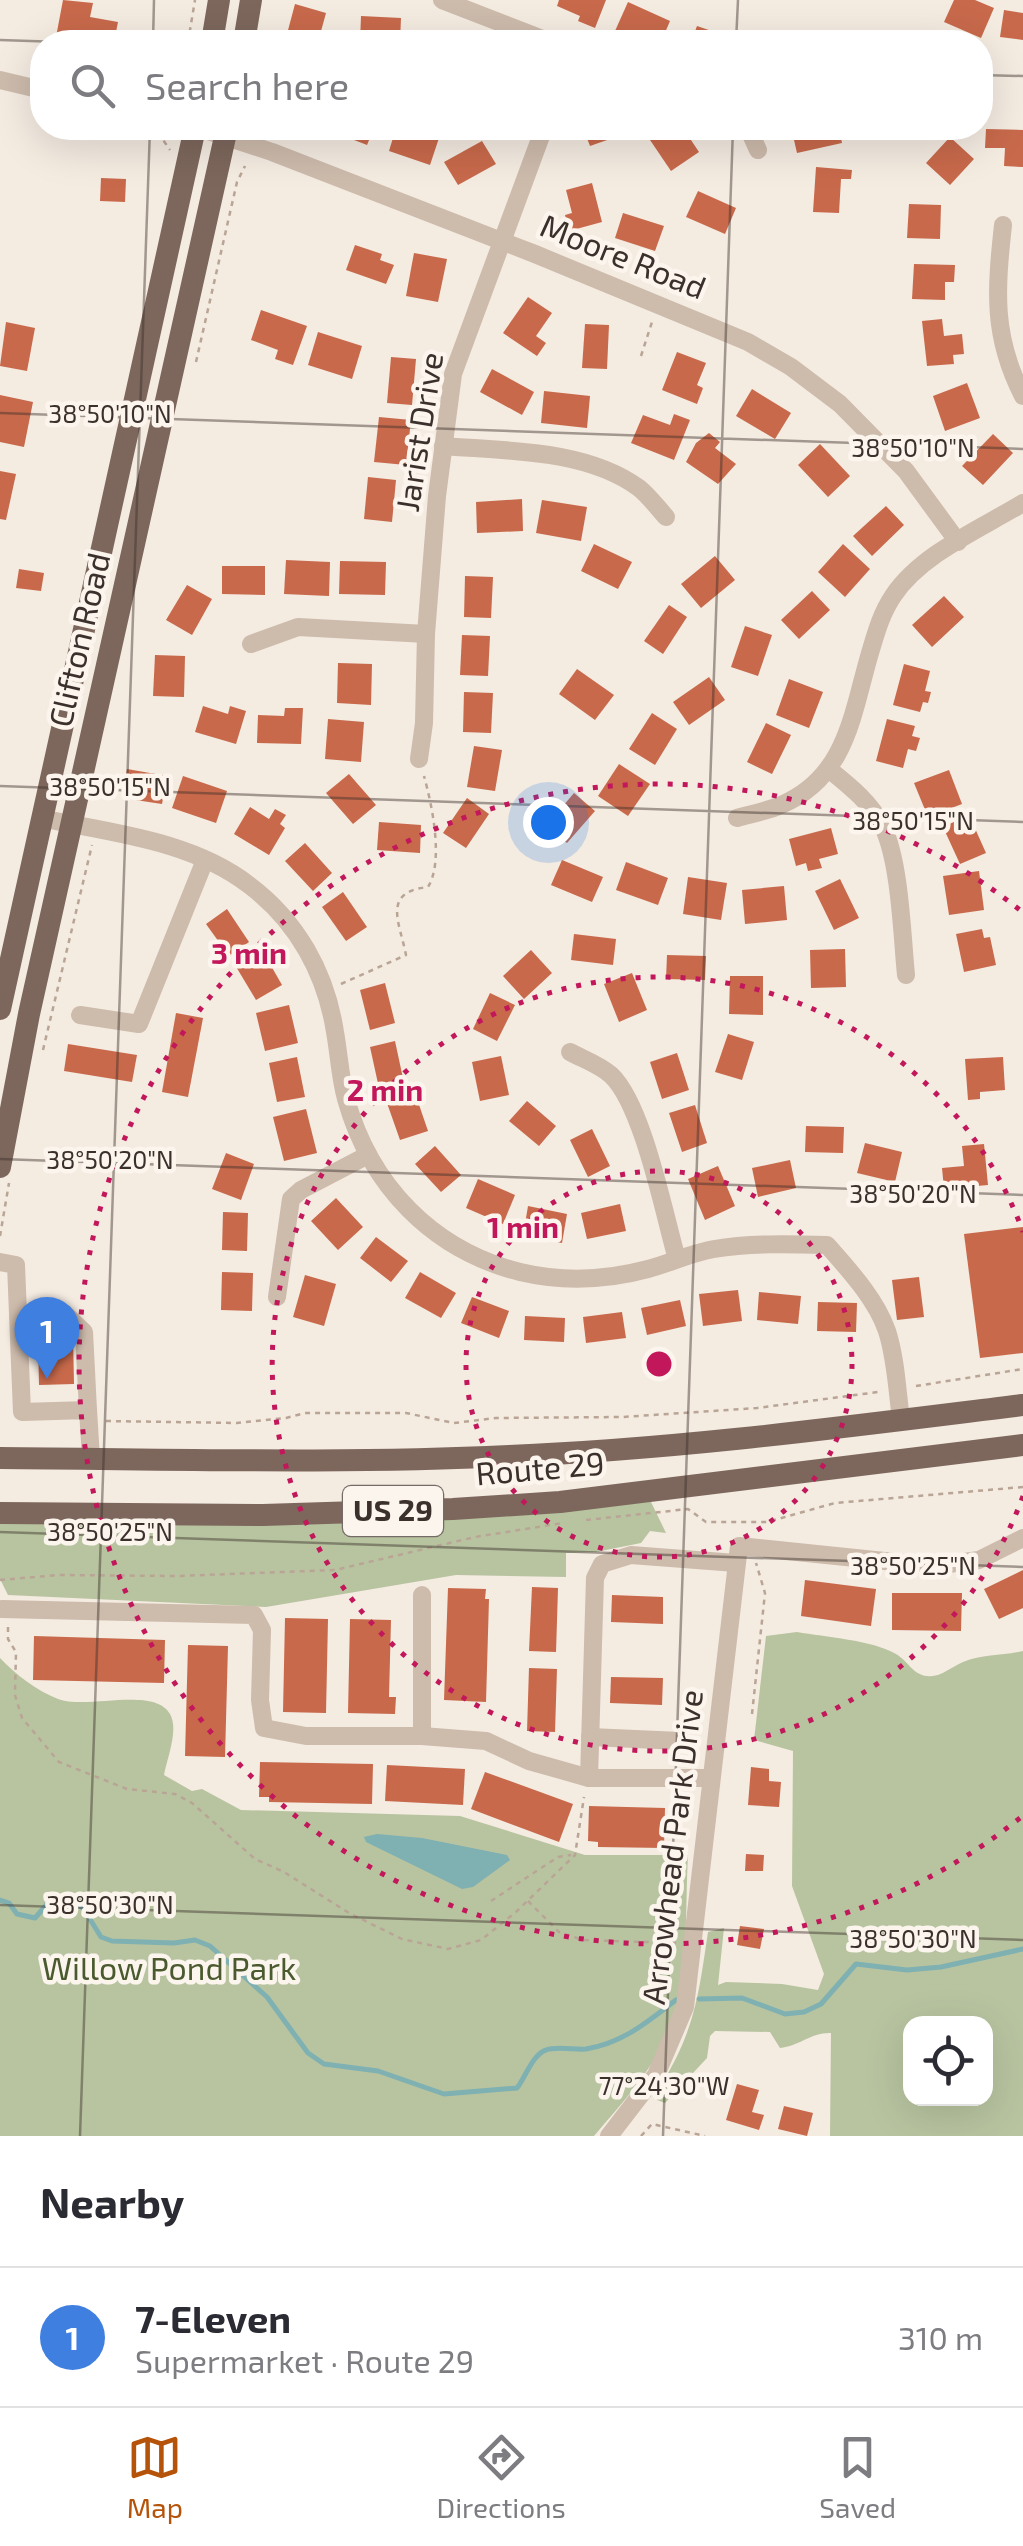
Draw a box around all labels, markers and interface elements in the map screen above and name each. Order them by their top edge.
search box [30,30,993,140]
icon: search [65,58,120,113]
text: Search here [145,62,349,108]
street label: Moore Road [536,205,712,306]
street label: Jarist Drive [387,349,449,514]
text: 38°50'10"N [48,398,172,428]
text: 38°50'10"N [851,432,975,462]
street label: Clifton Road [40,549,117,730]
text: 38°50'15"N [49,771,171,801]
your location [523,797,574,848]
text: 38°50'15"N [852,805,974,835]
text: 3 min [211,934,287,970]
text: 2 min [347,1071,423,1107]
text: 38°50'20"N [46,1144,174,1174]
text: 38°50'20"N [849,1178,977,1208]
text: 1 min [487,1208,559,1244]
pin: 1 [15,1296,80,1379]
centre of rings [641,1346,677,1382]
street label: Route 29 [474,1442,606,1492]
road number: US 29 [343,1486,443,1536]
text: 38°50'25"N [47,1516,173,1546]
text: 38°50'25"N [850,1550,976,1580]
street label: Arrowhead Park Drive [633,1687,709,2006]
text: 38°50'30"N [46,1889,174,1919]
text: 38°50'30"N [849,1923,977,1953]
park label: Willow Pond Park [42,1948,296,1986]
map controls [903,2016,993,2106]
button: locate [903,2016,993,2106]
text: 77°24'30"W [599,2070,729,2100]
text: Nearby [40,2176,184,2226]
text: 7-Eleven [135,2295,291,2341]
text: 1 [66,2318,79,2356]
text: 310 m [898,2318,983,2356]
text: Supermarket · Route 29 [135,2341,474,2379]
tab: Map [127,2430,183,2524]
tab: Directions [437,2430,566,2524]
tab: Saved [819,2430,896,2524]

